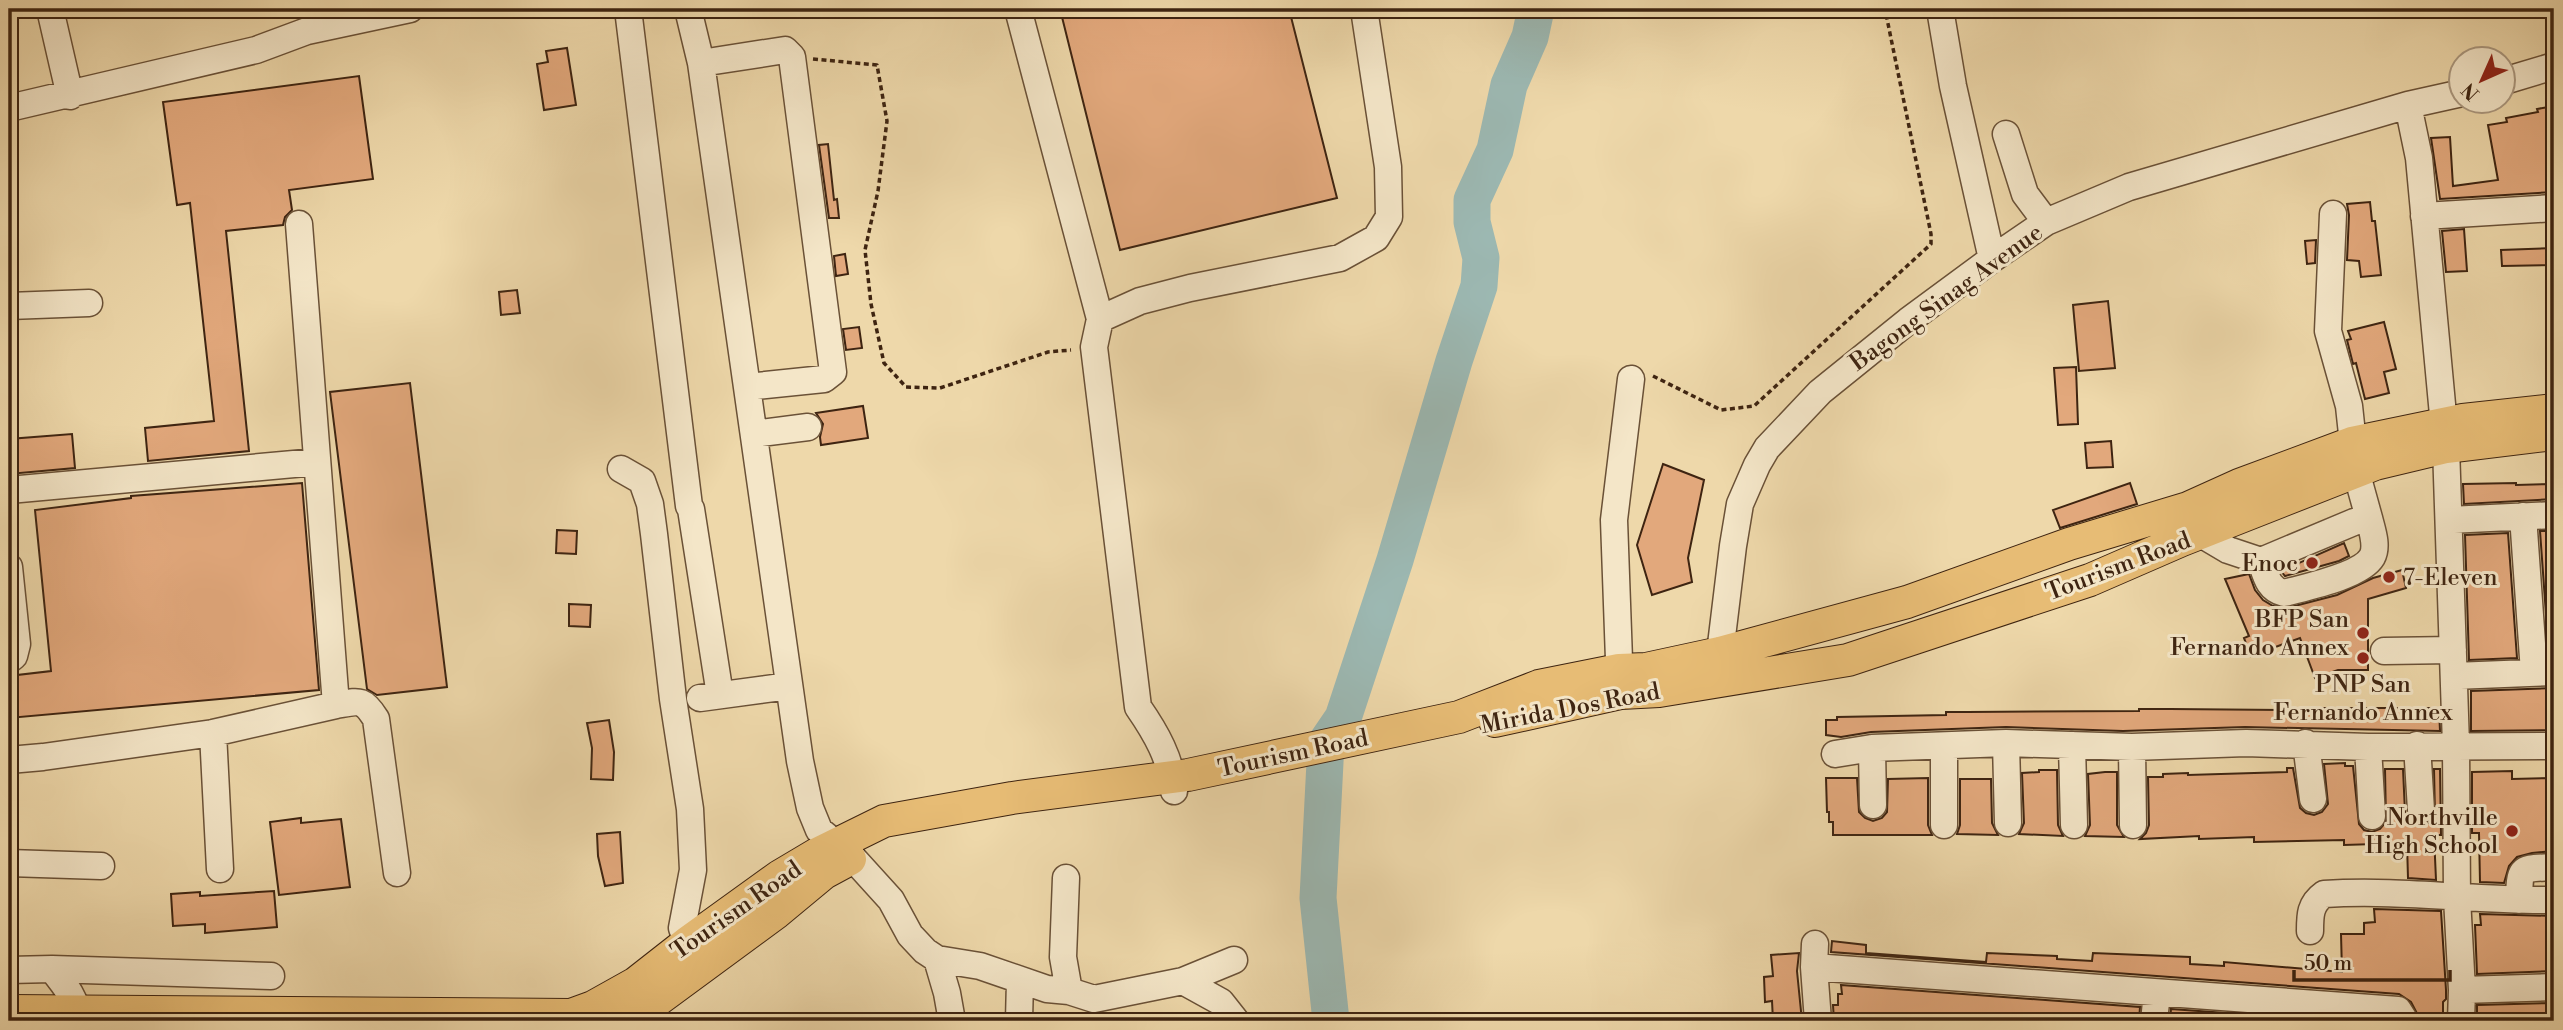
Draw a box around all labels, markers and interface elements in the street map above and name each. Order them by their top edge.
north arrow [2448,46,2518,116]
text: N [2457,78,2484,105]
street label: Bagong Sinag Avenue [1843,218,2049,378]
street label: Tourism Road [2042,525,2195,608]
place label: Enoc [2242,549,2298,579]
marker: Enoc [2304,555,2320,571]
place label: 7-Eleven [2403,563,2498,593]
marker: 7-Eleven [2381,569,2397,585]
place label: BFP San Fernando Annex [2170,605,2350,663]
marker: BFP San Fernando Annex [2355,625,2371,641]
marker: PNP San Fernando Annex [2355,650,2371,666]
place label: PNP San Fernando Annex [2273,670,2453,728]
street label: Mirida Dos Road [1478,677,1663,741]
street label: Tourism Road [1215,723,1371,785]
place label: Northville High School [2365,803,2498,861]
marker: Northville High School [2504,823,2520,839]
street label: Tourism Road [665,855,808,967]
scale bar [2294,939,2449,983]
text: 50 m [2304,951,2352,977]

